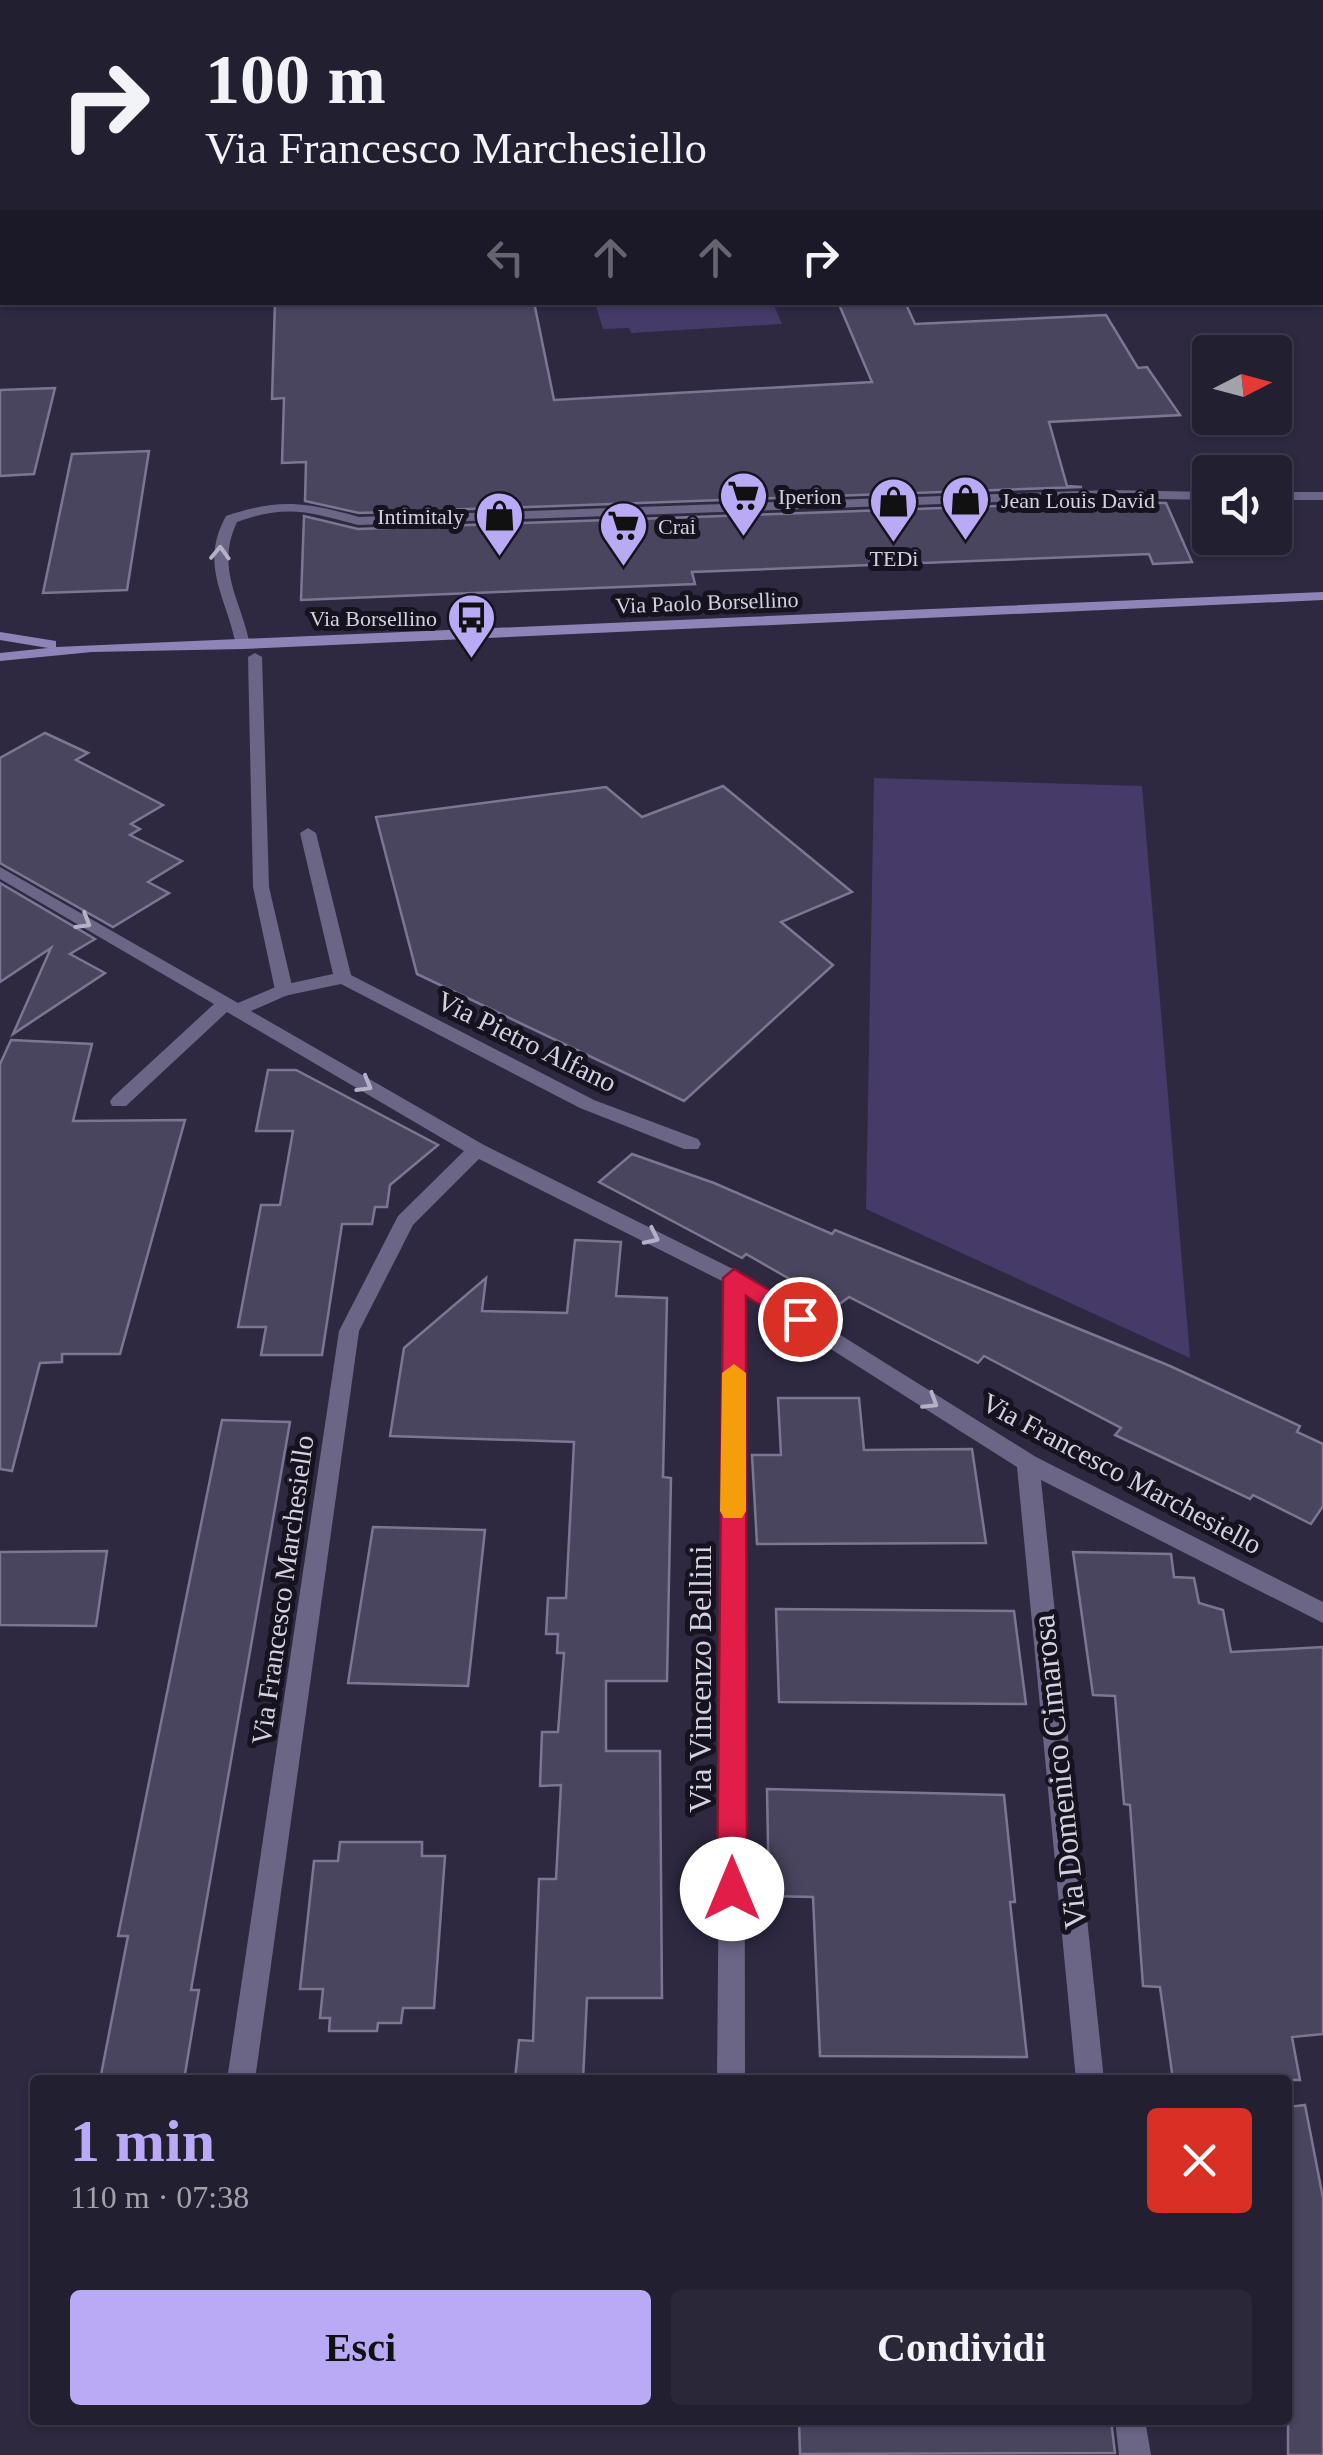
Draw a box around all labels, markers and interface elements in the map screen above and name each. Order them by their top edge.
icon: right [40,40,170,170]
text: 100 m [205,41,386,118]
text: Via Francesco Marchesiello [205,123,707,173]
icon: left [478,230,533,285]
icon: ahead [583,230,638,285]
icon: ahead [688,230,743,285]
icon: right [793,230,848,285]
north arrow [1192,335,1292,435]
map controls [1192,335,1292,555]
button: sound [1192,455,1292,555]
supermarket icon: Iperion [717,470,769,538]
shop icon: Jean Louis David [940,474,992,542]
shop icon: TEDi [868,476,920,544]
place label: Iperion [778,484,842,509]
place label: Jean Louis David [1001,488,1155,513]
shop icon: Intimitaly [473,490,525,558]
supermarket icon: Crai [597,500,649,568]
place label: Intimitaly [377,504,464,529]
place label: Crai [658,514,696,539]
one-way arrow [210,545,231,560]
place label: TEDi [870,546,918,571]
street label: Via Paolo Borsellino [615,587,799,618]
bus stop icon: Via Borsellino [446,592,498,660]
place label: Via Borsellino [309,606,437,631]
one-way arrow [73,910,91,929]
street label: Via Pietro Alfano [432,985,622,1098]
one-way arrow [354,1072,372,1092]
one-way arrow [642,1225,660,1245]
pin [758,1277,843,1362]
icon: arrive [773,1292,828,1347]
street label: Via Francesco Marchesiello [977,1386,1267,1560]
one-way arrow [920,1390,938,1409]
street label: Via Francesco Marchesiello [245,1433,320,1747]
street label: Via Vincenzo Bellini [682,1545,718,1813]
street label: Via Domenico Cimarosa [1025,1613,1093,1931]
position arrow [680,1837,784,1941]
text: 1 min [70,2108,215,2174]
button: close [1147,2108,1252,2213]
text: 110 m · 07:38 [70,2179,249,2215]
button: Esci [70,2290,651,2405]
button: Condividi [671,2290,1252,2405]

